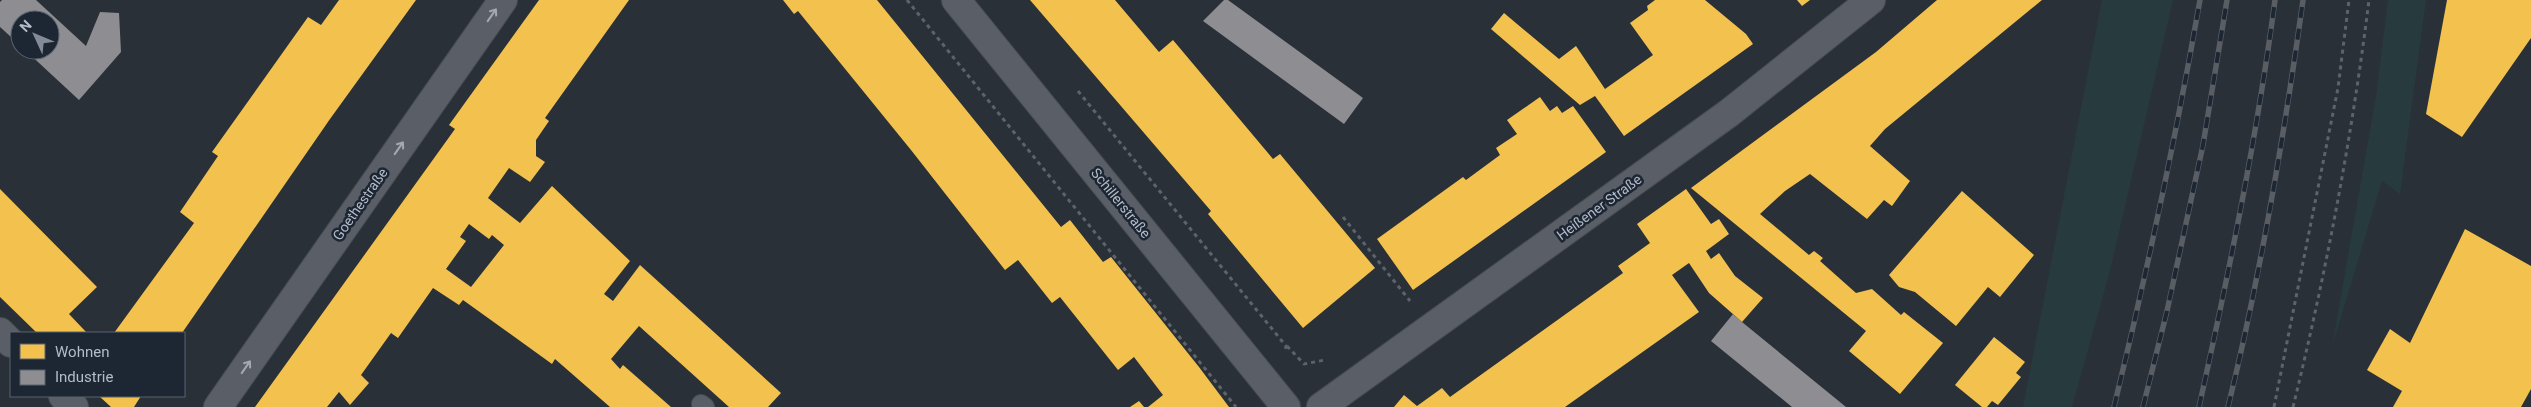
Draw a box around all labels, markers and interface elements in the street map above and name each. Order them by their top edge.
one-way arrow [487,8,497,22]
north arrow [10,10,60,60]
text: N [16,17,35,35]
one-way arrow [394,141,404,155]
street label: Goethestraße [329,165,391,243]
street label: Schillerstraße [1088,165,1154,241]
street label: Heißener Straße [1554,171,1644,243]
legend [10,332,185,397]
text: Wohnen [55,343,109,361]
one-way arrow [240,361,251,374]
text: Industrie [55,368,113,386]

